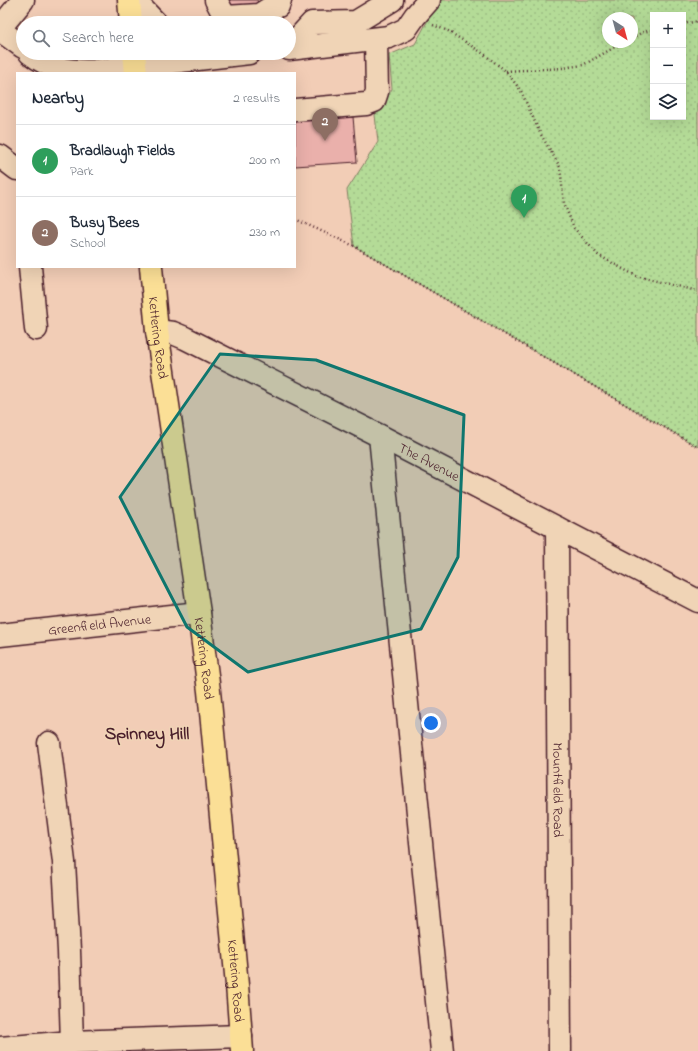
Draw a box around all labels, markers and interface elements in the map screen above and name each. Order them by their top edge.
north arrow [602,12,638,48]
map controls [650,12,686,120]
button: + [650,12,686,48]
search box [16,16,296,60]
icon: search [30,27,52,49]
text: Search here [62,27,134,49]
button: − [650,48,686,84]
button: layers [650,84,686,120]
text: Nearby [32,86,84,111]
text: 2 results [233,89,280,108]
pin: 2 [312,108,338,141]
text: Bradlaugh Fields [70,140,175,162]
text: 1 [43,151,47,170]
text: 200 m [249,151,280,170]
text: Park [70,162,94,181]
pin: 1 [511,185,537,218]
text: Busy Bees [70,212,140,234]
text: 2 [42,223,48,242]
text: 230 m [249,223,280,242]
text: School [70,234,106,253]
street label: Kettering Road [142,296,173,381]
street label: The Avenue [394,438,464,488]
street label: Greenfield Avenue [47,609,153,642]
street label: Kettering Road [188,616,219,701]
your location [421,713,441,733]
district label: Spinney Hill [105,722,189,749]
street label: Mountfield Road [546,742,568,838]
street label: Kettering Road [221,939,249,1023]

